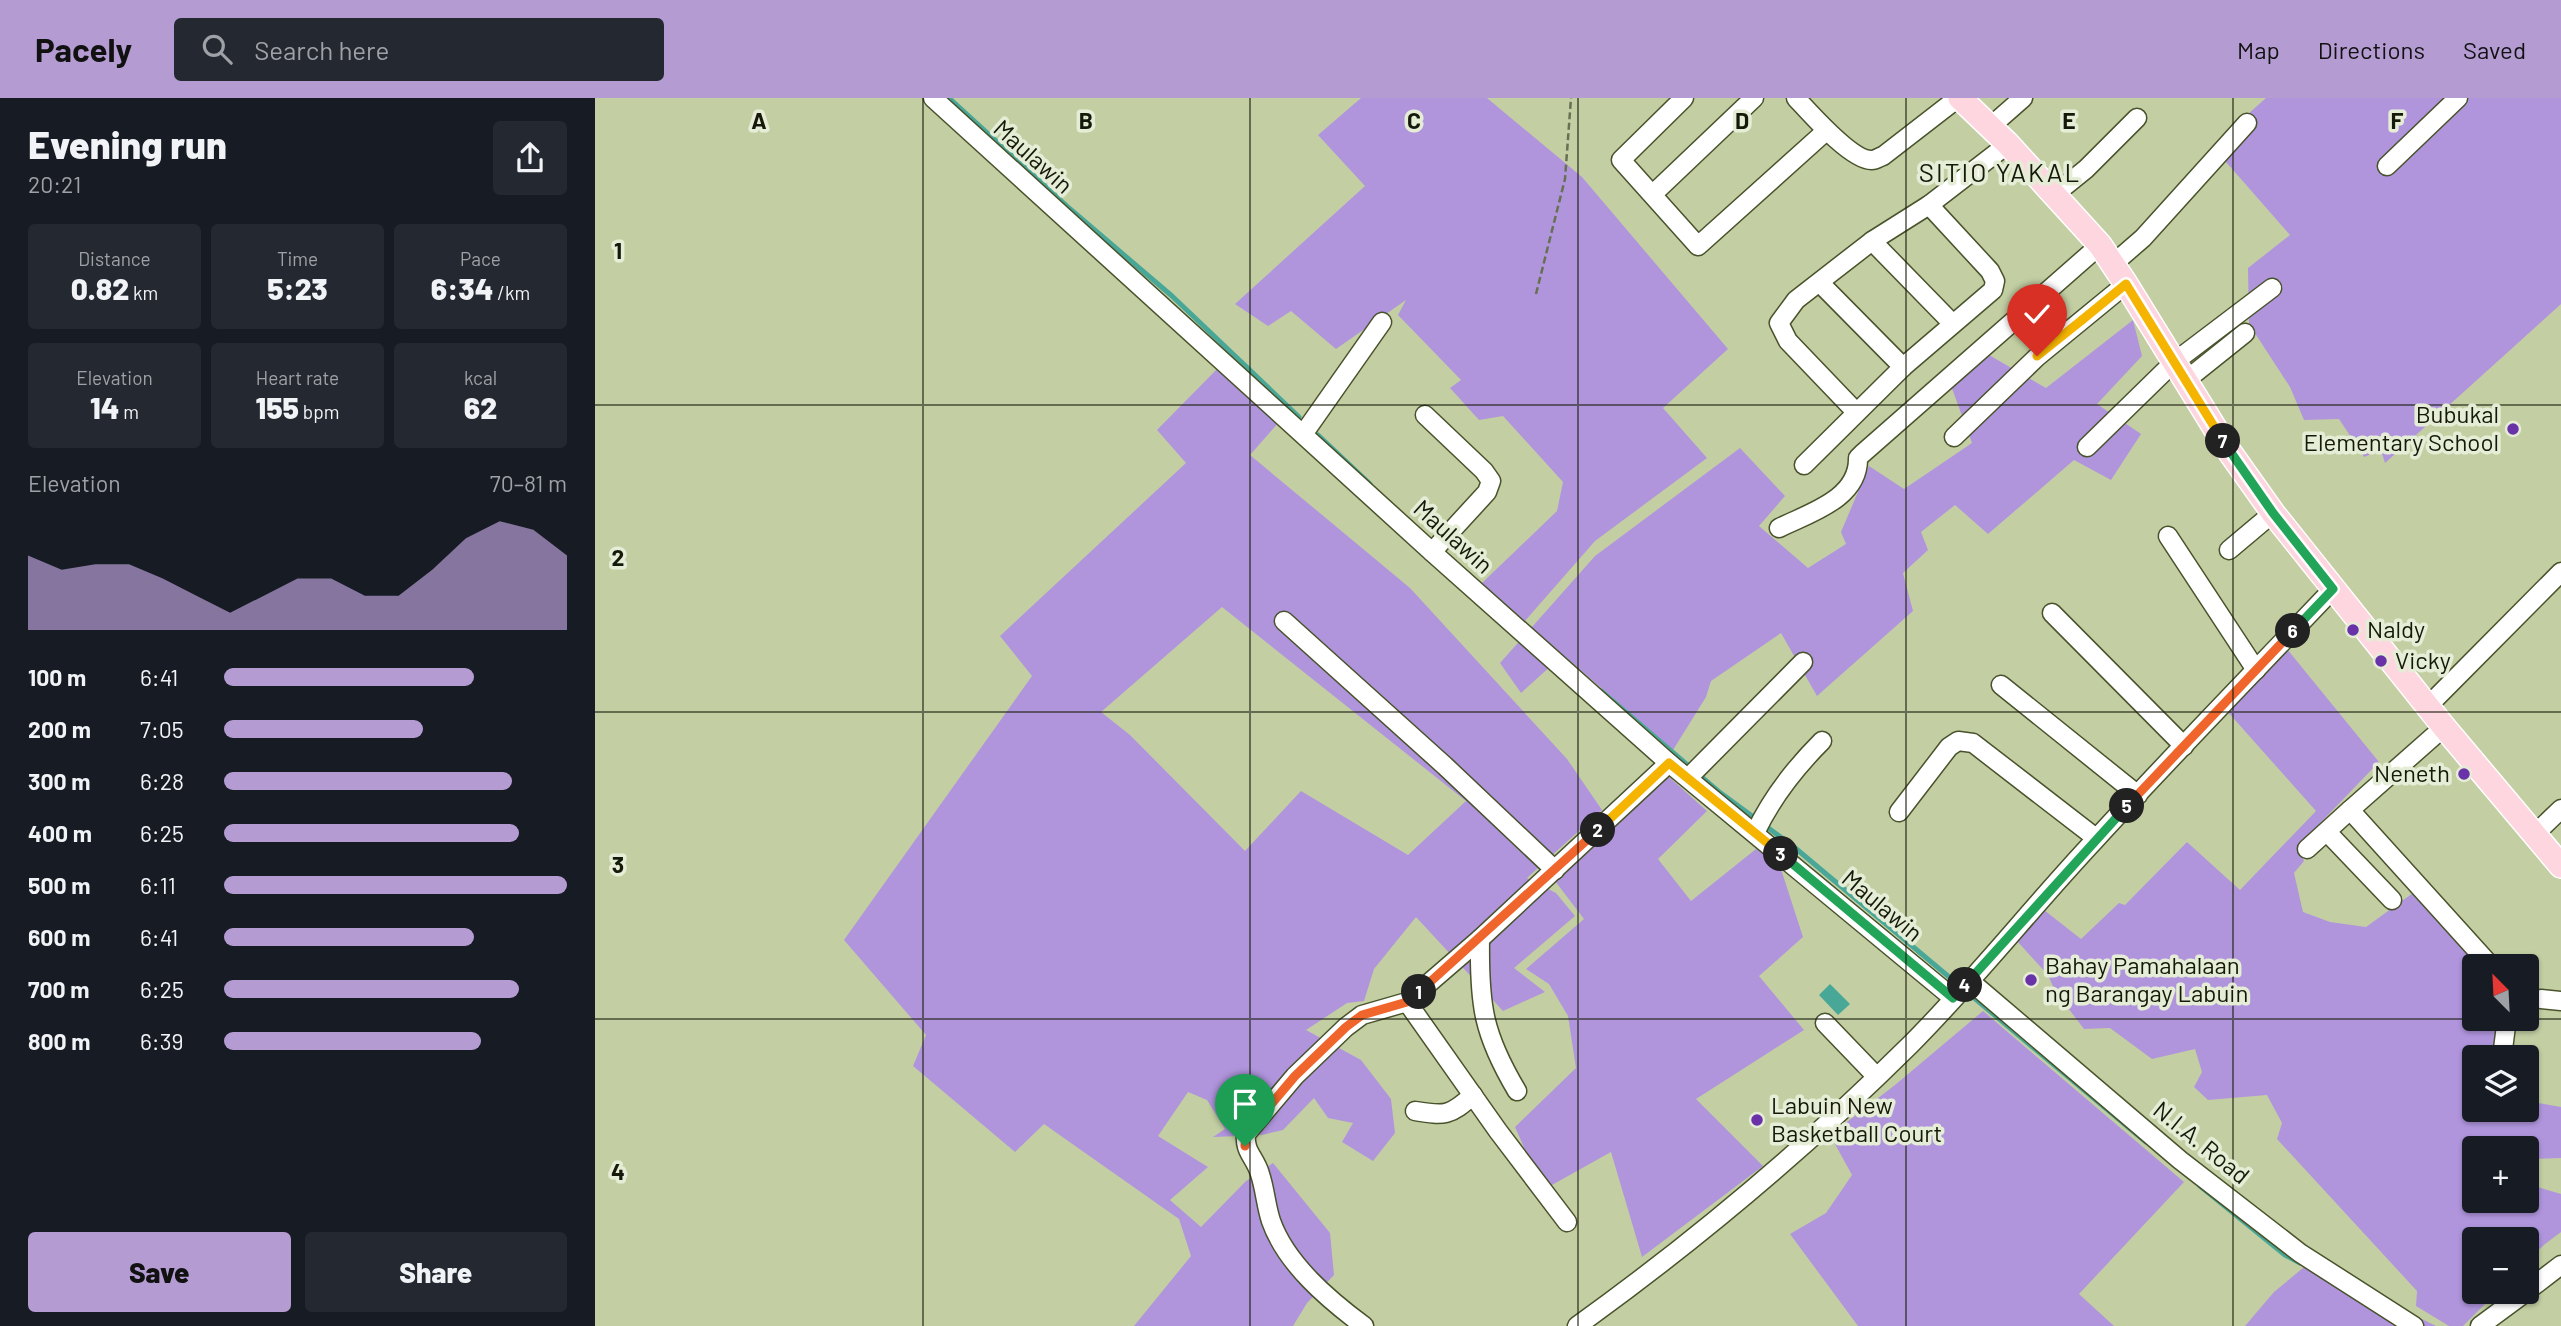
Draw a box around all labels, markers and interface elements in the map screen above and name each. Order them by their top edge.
search box [174,18,664,81]
text: Pacely [35,29,132,69]
icon: search [198,30,236,68]
text: Search here [254,34,389,65]
text: Map [2237,35,2280,64]
text: Directions [2318,35,2425,64]
text: Saved [2463,35,2526,64]
text: A [751,106,767,134]
text: B [1079,106,1093,134]
text: C [1407,106,1421,134]
text: D [1735,106,1749,134]
text: E [2062,106,2076,134]
text: F [2391,106,2404,134]
street label: Maulawin [989,113,1079,199]
text: Evening run [28,121,227,167]
button: share [493,121,567,195]
district label: SITIO YAKAL [1919,156,2081,187]
text: 20:21 [28,170,81,198]
text: 1 [614,236,622,264]
text: Distance [78,247,151,270]
text: Time [277,247,318,270]
text: Pace [460,247,501,270]
text: 0.82 [71,270,129,306]
text: 5:23 [267,270,328,306]
text: 6:34 [431,270,494,306]
text: km [129,281,158,304]
text: /km [494,281,530,304]
pin [2007,284,2067,356]
icon: check [2018,295,2056,333]
text: Elevation [76,366,153,389]
text: Heart rate [256,366,339,389]
text: kcal [464,366,497,389]
text: 14 [90,389,119,425]
text: 155 [256,389,299,425]
text: 62 [464,389,497,425]
place label: Bubukal Elementary School [2304,399,2499,456]
text: m [119,400,139,423]
text: bpm [299,400,339,423]
marker: Bubukal Elementary School [2505,421,2521,437]
pin: 7 [2205,424,2241,458]
text: 7 [2218,429,2227,452]
text: Elevation [28,469,121,497]
text: 70–81 m [490,469,567,497]
street label: Maulawin [1409,493,1499,579]
text: 2 [612,543,624,571]
pin: 6 [2275,614,2311,648]
place label: Naldy [2367,614,2425,643]
text: 6 [2287,619,2298,642]
marker: Naldy [2345,622,2361,638]
place label: Vicky [2395,645,2451,674]
marker: Vicky [2373,653,2389,669]
text: 100 m [28,663,86,691]
text: 6:41 [140,663,178,691]
text: 200 m [28,715,91,743]
text: 7:05 [140,715,184,743]
place label: Neneth [2374,758,2450,787]
marker: Neneth [2456,766,2472,782]
text: 300 m [28,767,90,795]
text: 6:28 [140,767,184,795]
pin: 5 [2109,788,2145,824]
text: 5 [2121,794,2132,817]
pin: 2 [1581,812,1615,848]
text: 2 [1592,818,1603,841]
text: 400 m [28,819,92,847]
text: 6:25 [140,819,184,847]
pin: 3 [1763,836,1799,872]
text: 3 [1775,842,1786,865]
text: 3 [612,850,624,878]
street label: Maulawin [1837,863,1929,947]
text: 500 m [28,871,90,899]
text: 6:11 [140,871,176,899]
text: 600 m [28,923,90,951]
text: 6:41 [140,923,178,951]
place label: Bahay Pamahalaan ng Barangay Labuin [2045,950,2248,1007]
north arrow [2462,954,2539,1031]
map controls [2462,954,2539,1304]
pin: 4 [1947,968,1983,1002]
marker: Bahay Pamahalaan ng Barangay Labuin [2023,972,2039,988]
text: 4 [1959,973,1970,996]
pin: 1 [1401,974,1437,1010]
text: 700 m [28,975,89,1003]
text: 6:25 [140,975,184,1003]
text: 1 [1415,980,1422,1003]
text: 800 m [28,1027,90,1055]
text: 6:39 [140,1027,183,1055]
button: layers [2462,1045,2539,1122]
pin [1215,1074,1275,1146]
icon: arrive [1226,1085,1264,1123]
place label: Labuin New Basketball Court [1771,1090,1942,1147]
street label: N.I.A. Road [2148,1094,2256,1189]
marker: Labuin New Basketball Court [1749,1112,1765,1128]
button: + [2462,1136,2539,1213]
text: 4 [611,1157,625,1185]
button: − [2462,1227,2539,1304]
button: Save [28,1232,291,1312]
button: Share [305,1232,567,1312]

